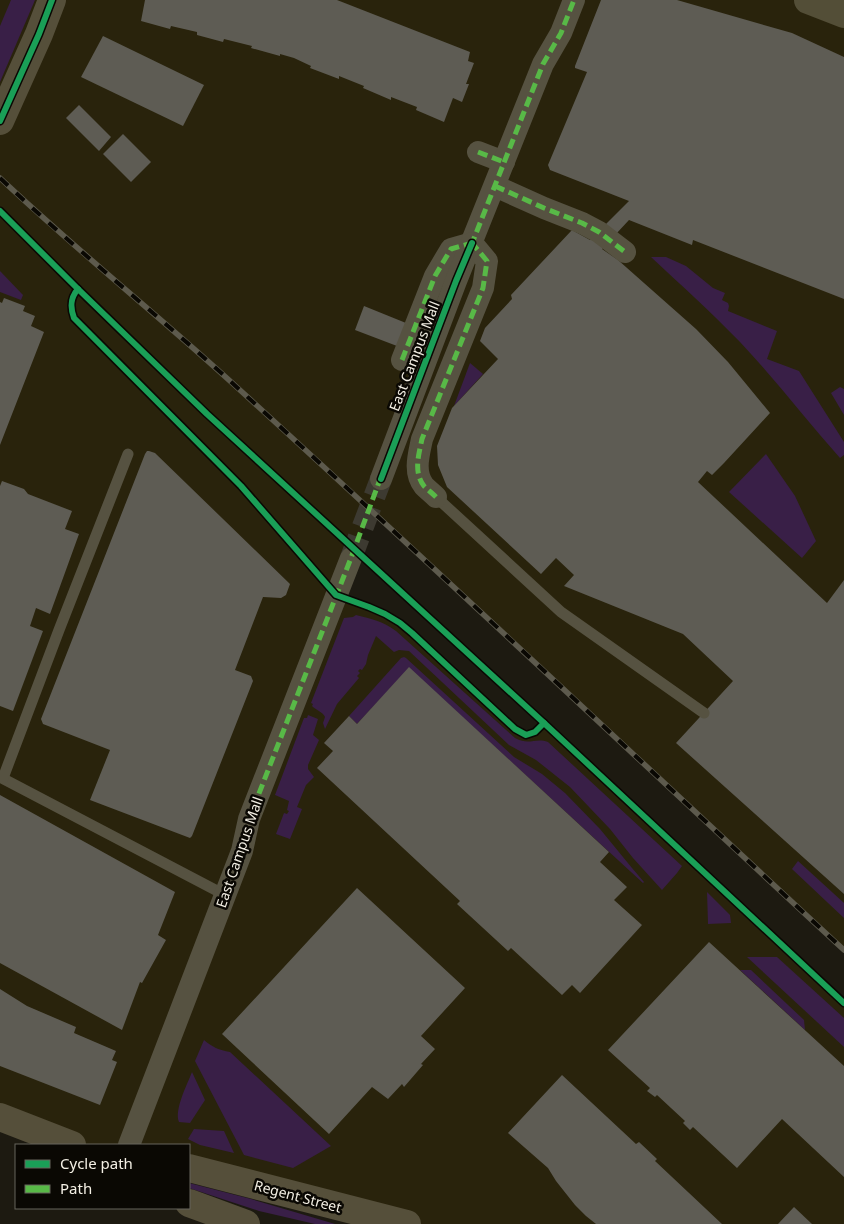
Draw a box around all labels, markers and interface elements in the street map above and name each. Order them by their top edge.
street label: East Campus Mall [384,298,444,414]
street label: East Campus Mall [211,794,267,910]
legend [15,1144,190,1209]
text: Cycle path [60,1153,133,1173]
street label: Regent Street [252,1175,344,1217]
text: Path [60,1178,92,1198]

